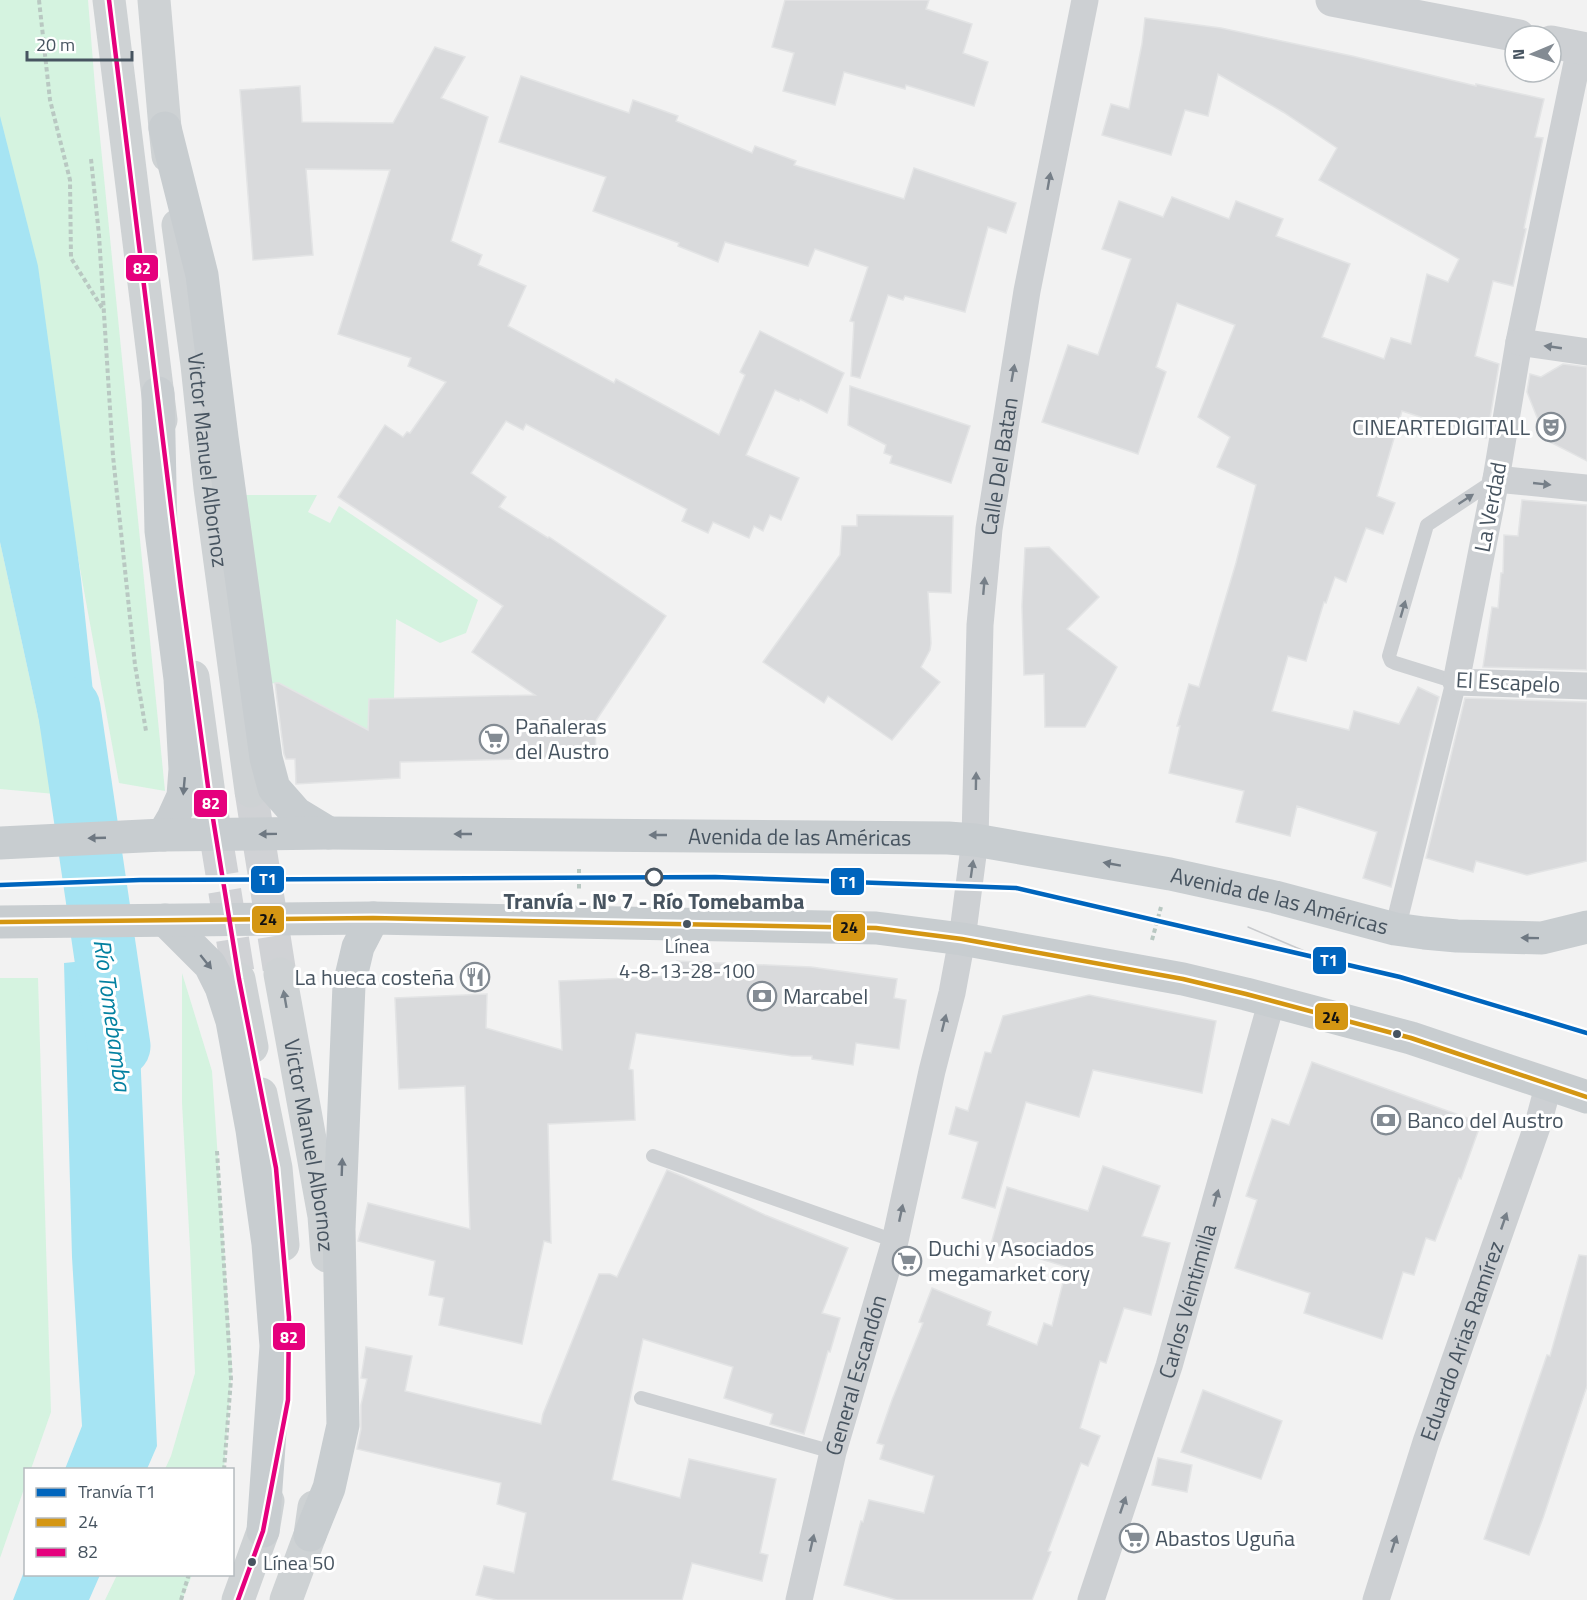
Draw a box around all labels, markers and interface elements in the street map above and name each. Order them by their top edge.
scale bar [27,24,132,62]
north arrow [1503,24,1563,84]
text: 20 m [36,31,75,58]
text: N [1506,49,1530,60]
one-way arrow [1045,171,1054,190]
line badge: 82 [125,254,159,282]
text: 82 [133,256,151,280]
one-way arrow [1543,342,1562,351]
street label: Victor Manuel Albornoz [179,351,238,569]
one-way arrow [1009,363,1018,382]
street label: Calle Del Batan [971,395,1027,537]
place label: CINEARTEDIGITALL [1352,410,1530,444]
theatre icon: CINEARTEDIGITALL [1535,411,1567,443]
street label: La Verdad [1465,459,1515,555]
one-way arrow [1532,479,1551,489]
one-way arrow [1458,494,1474,505]
one-way arrow [979,577,989,596]
one-way arrow [1399,600,1408,618]
street label: El Escapelo [1455,662,1561,702]
place label: Pañaleras del Austro [515,709,609,768]
supermarket icon: Pañaleras del Austro [478,723,510,755]
one-way arrow [972,772,981,791]
one-way arrow [179,777,189,796]
line badge: 82 [193,789,228,818]
text: 82 [202,791,220,815]
street label: Avenida de las Américas [688,819,912,855]
one-way arrow [259,829,278,839]
one-way arrow [454,829,473,839]
one-way arrow [649,830,668,840]
one-way arrow [88,834,107,843]
street label: Avenida de las Américas [1167,858,1392,944]
one-way arrow [967,859,976,878]
one-way arrow [1102,859,1121,868]
line badge: T1 [250,865,285,894]
text: T1 [259,867,277,891]
line badge: T1 [830,867,865,896]
marker: Tranvía - Nº 7 - Río Tomebamba [645,868,663,886]
text: T1 [839,870,857,894]
place label: Tranvía - Nº 7 - Río Tomebamba [504,884,804,918]
line badge: 24 [251,905,285,934]
text: 24 [259,907,277,931]
line badge: 24 [832,913,866,942]
text: 24 [840,915,858,939]
marker: Línea 4-8-13-28-100 [681,918,693,930]
place label: Línea 4-8-13-28-100 [619,930,755,986]
one-way arrow [1520,933,1539,943]
water label: Río Tomebamba [85,937,142,1095]
line badge: T1 [1312,946,1347,975]
text: T1 [1320,948,1338,972]
one-way arrow [199,954,212,970]
place label: La hueca costeña [295,960,454,994]
restaurant icon: La hueca costeña [459,961,491,993]
place label: Marcabel [783,979,868,1013]
bank icon: Marcabel [746,980,778,1012]
one-way arrow [280,989,289,1008]
line badge: 24 [1314,1002,1349,1031]
text: 24 [1322,1005,1340,1029]
one-way arrow [940,1014,950,1032]
unlabelled marker [1391,1028,1403,1040]
street label: Victor Manuel Albornoz [275,1036,344,1253]
place label: Banco del Austro [1407,1103,1564,1137]
bank icon: Banco del Austro [1370,1104,1402,1136]
one-way arrow [337,1158,346,1177]
one-way arrow [1212,1189,1221,1207]
one-way arrow [897,1203,906,1222]
one-way arrow [1500,1212,1510,1230]
street label: Carlos Veintimilla [1149,1220,1225,1383]
place label: Duchi y Asociados megamarket cory [928,1231,1094,1290]
street label: Eduardo Arias Ramírez [1411,1236,1513,1445]
supermarket icon: Duchi y Asociados megamarket cory [891,1245,923,1277]
street label: General Escandón [816,1291,895,1460]
line badge: 82 [272,1322,306,1351]
text: 82 [280,1325,298,1349]
legend [24,1468,234,1576]
text: Tranvía T1 [78,1478,156,1505]
one-way arrow [1118,1496,1128,1514]
text: 24 [78,1508,98,1535]
place label: Abastos Uguña [1155,1521,1295,1555]
supermarket icon: Abastos Uguña [1118,1522,1150,1554]
one-way arrow [808,1533,817,1552]
one-way arrow [1389,1535,1399,1553]
text: 82 [78,1538,98,1565]
place label: Línea 50 [263,1547,335,1578]
marker: Línea 50 [246,1556,258,1568]

